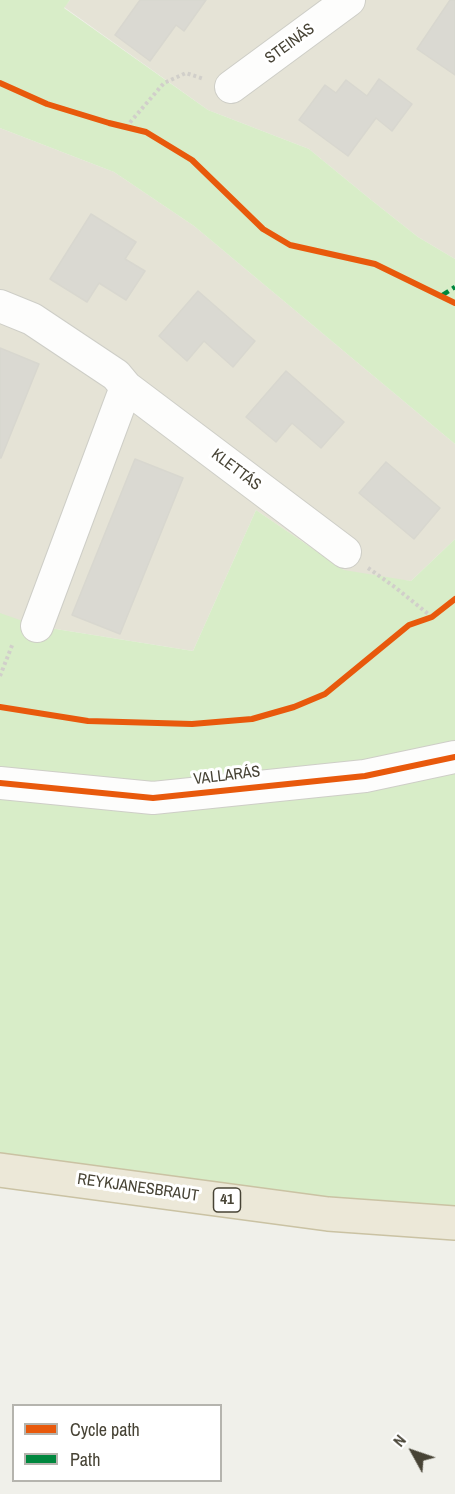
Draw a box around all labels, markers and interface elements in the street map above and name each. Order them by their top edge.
street label: STEINÁS [262,20,318,68]
street label: KLETTÁS [207,445,265,495]
street label: VALLARÁS [193,762,261,790]
street label: REYKJANESBRAUT [76,1170,200,1206]
road number: 41 [214,1188,240,1212]
legend [12,1404,222,1482]
text: Cycle path [70,1417,140,1442]
north arrow [383,1422,443,1482]
text: N [388,1430,411,1451]
text: Path [70,1447,100,1472]

